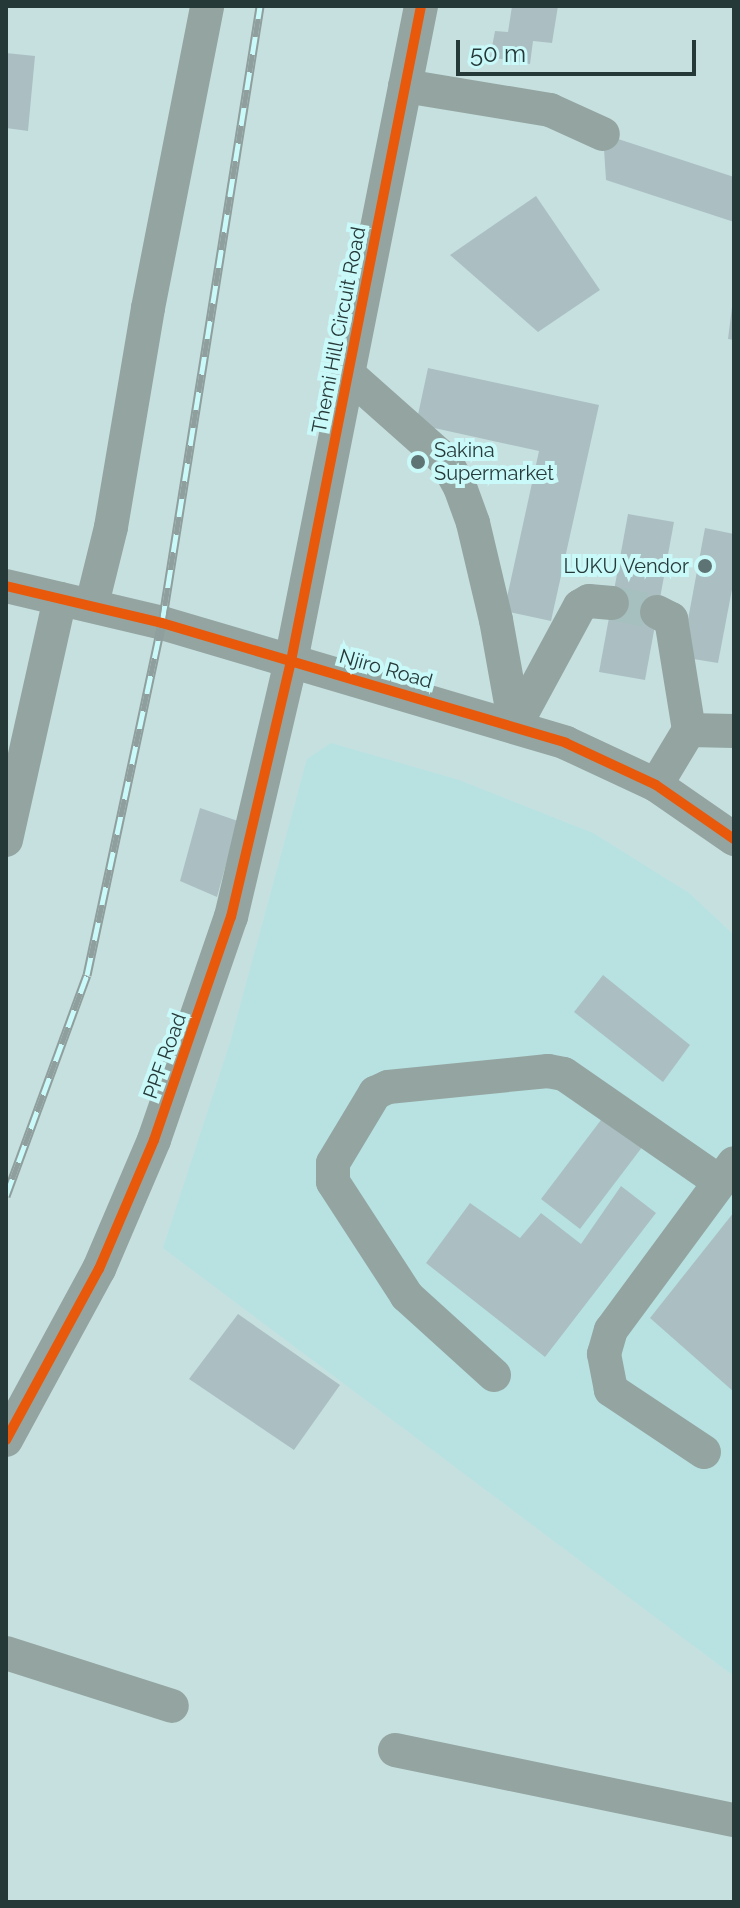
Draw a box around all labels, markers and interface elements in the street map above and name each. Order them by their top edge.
scale bar [460,24,700,74]
text: 50 m [470,39,526,68]
street label: Themi Hill Circuit Road [307,224,371,436]
place label: Sakina Supermarket [434,438,554,485]
marker: Sakina Supermarket [409,453,427,471]
place label: LUKU Vendor [563,554,689,578]
marker: LUKU Vendor [696,557,714,575]
street label: Njiro Road [337,644,435,694]
street label: PPF Road [138,1010,192,1102]

